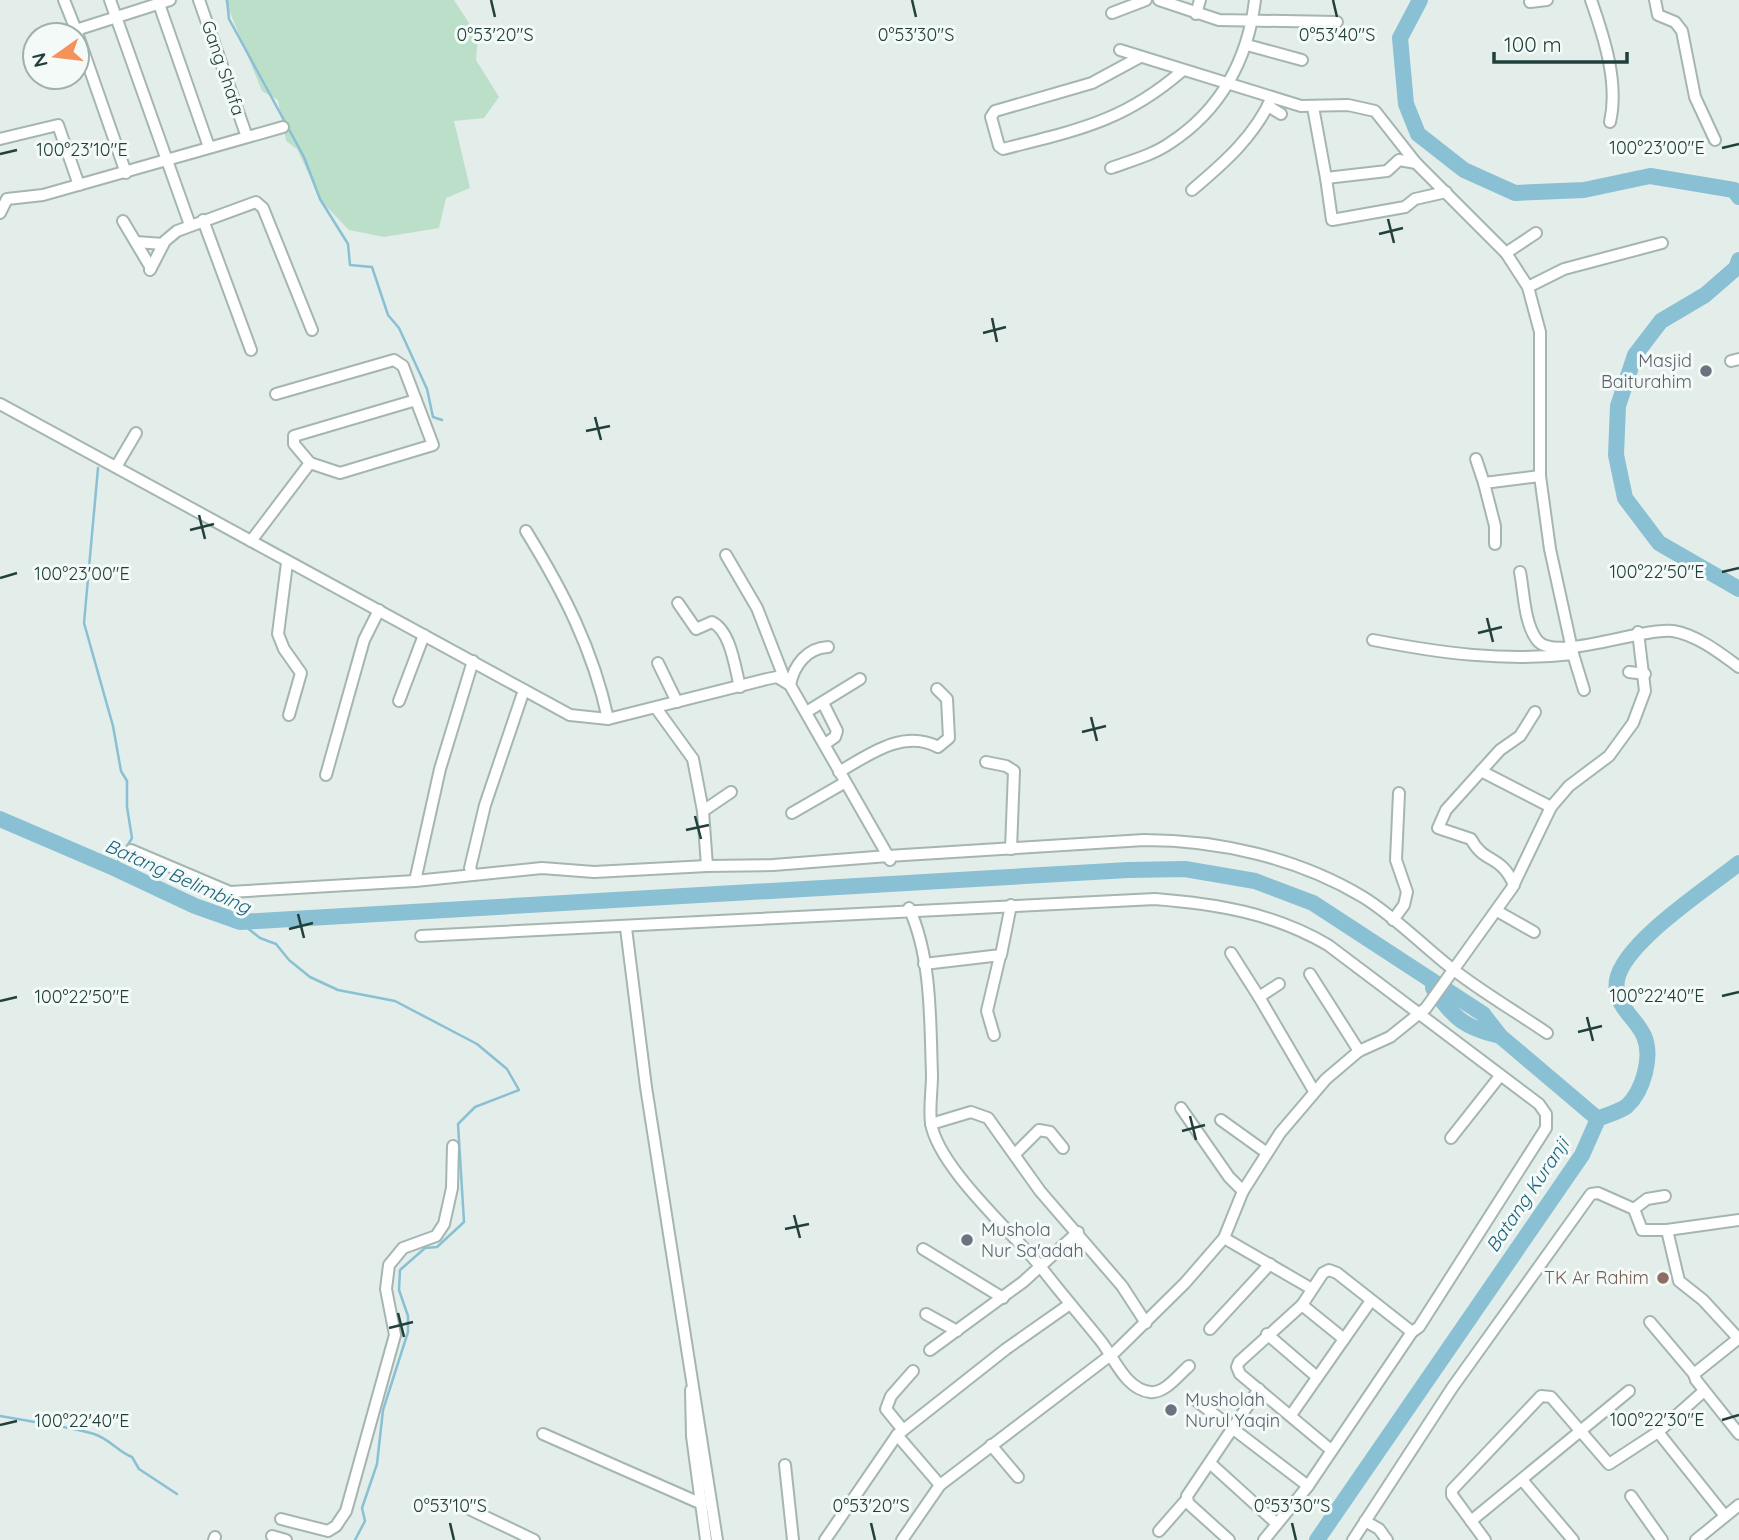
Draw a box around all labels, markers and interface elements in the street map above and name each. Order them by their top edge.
street label: Gang Shafa [197,17,250,118]
north arrow [21,21,91,91]
scale bar [1494,21,1627,65]
text: 0°53'20"S [456,23,534,46]
text: 0°53'30"S [878,23,954,46]
text: 0°53'40"S [1299,23,1375,46]
text: 100 m [1504,31,1562,57]
text: N [26,50,53,70]
text: 100°23'00"E [1609,136,1705,159]
text: 100°23'10"E [36,138,128,161]
place label: Masjid Baiturahim [1601,349,1692,393]
marker: Masjid Baiturahim [1698,363,1714,379]
text: 100°22'50"E [1609,560,1705,583]
text: 100°23'00"E [34,562,130,585]
water label: Batang Belimbing [101,833,256,919]
text: 100°22'40"E [1610,984,1704,1007]
text: 100°22'50"E [34,985,130,1008]
water label: Batang Kuranji [1480,1132,1575,1256]
place label: Mushola Nur Sa'adah [981,1218,1084,1262]
marker: Mushola Nur Sa'adah [959,1232,975,1248]
place label: TK Ar Rahim [1544,1266,1649,1289]
marker: TK Ar Rahim [1655,1270,1671,1286]
place label: Musholah Nurul Yaqin [1185,1388,1280,1432]
marker: Musholah Nurul Yaqin [1163,1402,1179,1418]
text: 100°22'30"E [1610,1408,1704,1431]
text: 100°22'40"E [35,1409,129,1432]
text: 0°53'10"S [413,1494,487,1517]
text: 0°53'20"S [832,1494,910,1517]
text: 0°53'30"S [1254,1494,1330,1517]

